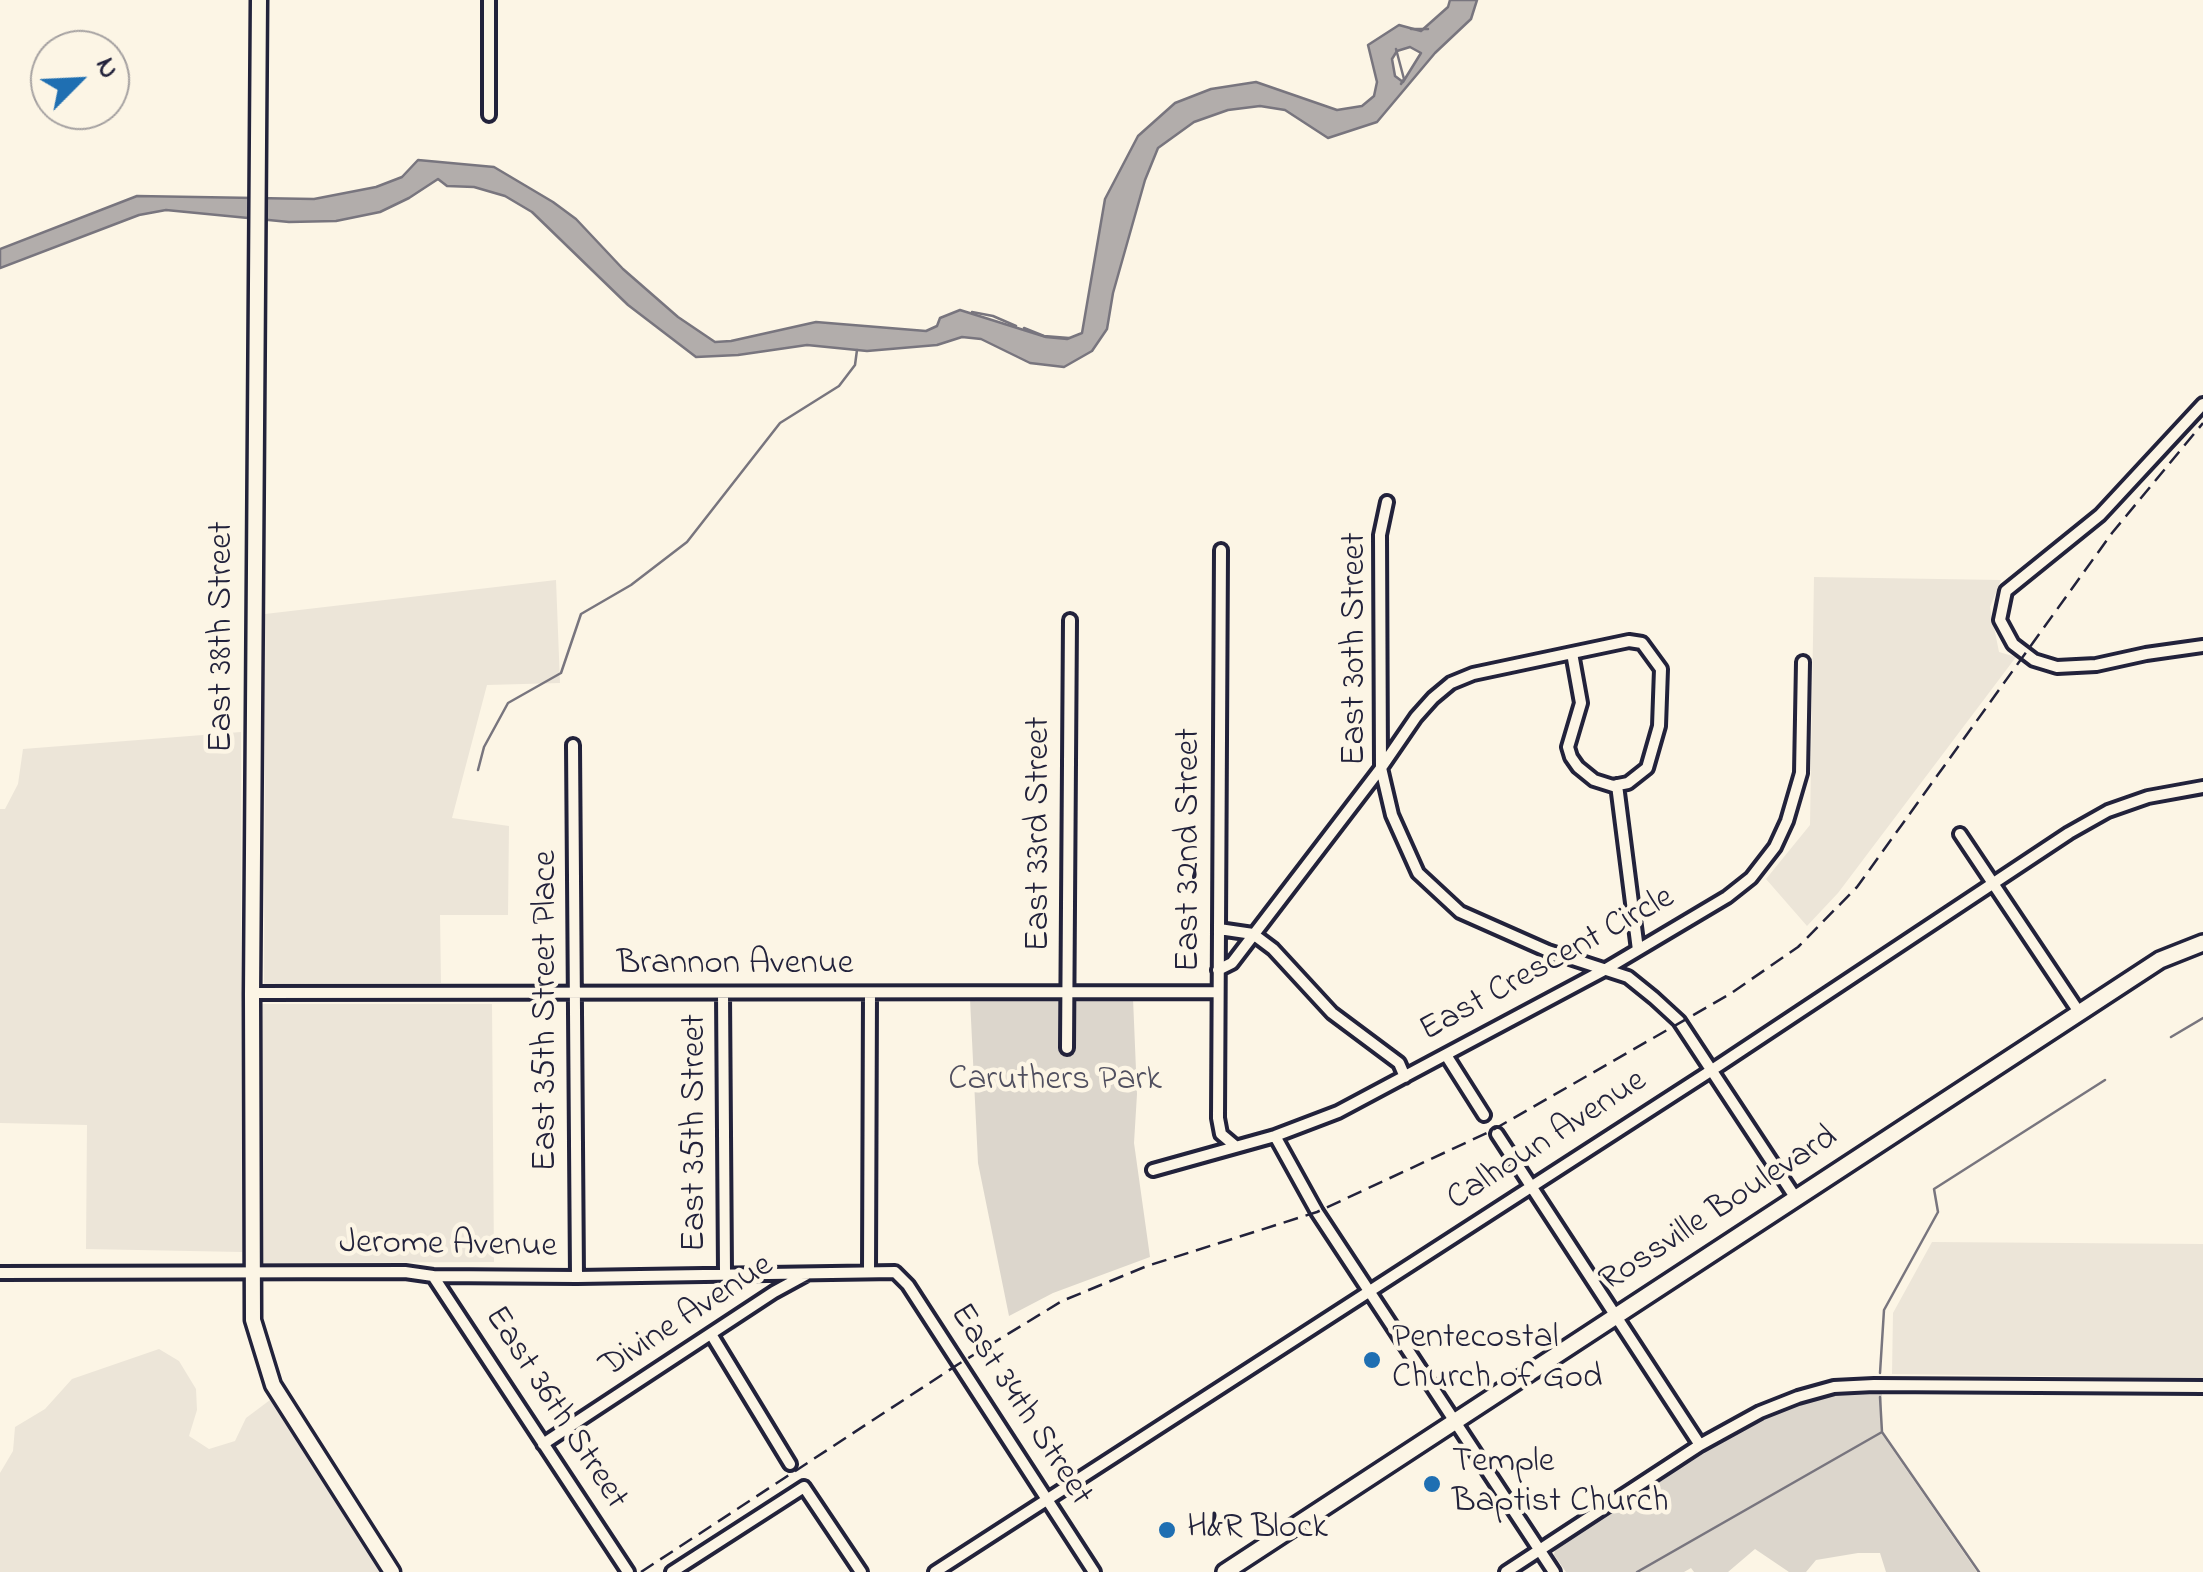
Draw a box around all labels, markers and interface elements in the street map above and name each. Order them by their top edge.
north arrow [30,30,130,130]
text: N [83,51,129,85]
street label: East 38th Street [203,521,245,753]
street label: East 30th Street [1336,532,1378,766]
street label: East 33rd Street [1020,717,1062,951]
street label: East 32nd Street [1170,728,1212,972]
street label: East 35th Street Place [527,850,569,1172]
street label: East Crescent Circle [1413,879,1683,1053]
street label: Brannon Avenue [617,945,853,987]
street label: East 35th Street [676,1014,718,1252]
park label: Caruthers Park [948,1061,1162,1103]
street label: Calhoun Avenue [1440,1062,1656,1222]
street label: Rossville Boulevard [1593,1118,1847,1304]
street label: Jerome Avenue [339,1224,557,1270]
street label: Divine Avenue [593,1246,783,1390]
street label: East 34th Street [938,1297,1100,1515]
street label: East 36th Street [473,1300,635,1518]
place label: Pentecostal Church of God [1392,1319,1603,1401]
marker: Pentecostal Church of God [1361,1349,1383,1371]
place label: Temple Baptist Church [1452,1443,1669,1525]
marker: Temple Baptist Church [1421,1473,1443,1495]
place label: H&R Block [1187,1509,1328,1551]
marker: H&R Block [1156,1519,1178,1541]

